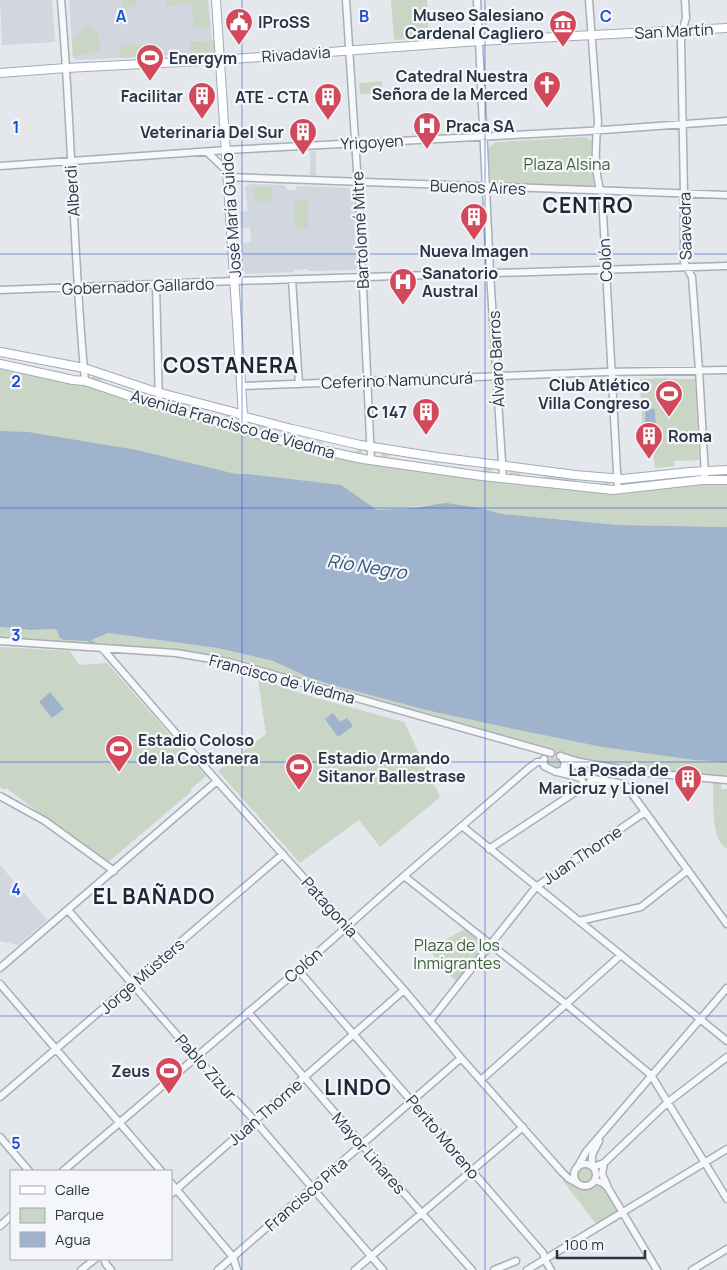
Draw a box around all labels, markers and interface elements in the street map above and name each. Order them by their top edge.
place label: Museo Salesiano Cardenal Cagliero [405,4,544,44]
text: A [116,5,127,27]
text: B [359,5,369,27]
text: C [600,5,612,27]
public building icon: IProSS [224,7,254,46]
museum icon: Museo Salesiano Cardenal Cagliero [548,9,578,48]
place label: IProSS [258,11,310,33]
street label: San Martín [634,18,714,44]
street label: Rivadavia [261,41,331,67]
sports icon: Energym [135,43,165,82]
place label: Energym [169,47,237,69]
place label: Catedral Nuestra Señora de la Merced [372,65,528,105]
church icon: Catedral Nuestra Señora de la Merced [532,70,562,109]
building icon: Facilitar [187,81,217,120]
building icon: ATE - CTA [313,82,343,121]
place label: Facilitar [121,85,183,107]
place label: ATE - CTA [235,86,309,108]
hospital icon: Praca SA [412,111,442,150]
place label: Praca SA [446,115,515,137]
text: 1 [12,116,20,138]
building icon: Veterinaria Del Sur [288,117,318,156]
place label: Veterinaria Del Sur [140,121,284,143]
street label: Yrigoyen [340,129,404,155]
street label: José María Guido [216,152,246,278]
park label: Plaza Alsina [524,153,610,175]
street label: Alberdi [59,165,85,217]
street label: Bartolomé Mitre [346,171,374,289]
street label: Buenos Aires [430,174,526,200]
district label: CENTRO [542,191,634,219]
street label: Saavedra [673,192,697,260]
building icon: Nueva Imagen [459,202,489,241]
street label: Colón [593,238,617,282]
place label: Nueva Imagen [420,240,528,262]
place label: Sanatorio Austral [422,262,498,302]
hospital icon: Sanatorio Austral [388,267,418,306]
street label: Gobernador Gallardo [61,272,215,300]
street label: Álvaro Barros [482,310,510,408]
district label: COSTANERA [163,351,299,379]
street label: Ceferino Namuncurá [321,366,473,394]
text: 2 [11,370,21,392]
place label: Club Atlético Villa Congreso [538,374,650,414]
sports icon: Club Atlético Villa Congreso [654,379,684,418]
street label: Avenida Francisco de Viedma [128,384,338,464]
building icon: C 147 [411,397,441,436]
place label: C 147 [367,401,407,423]
building icon: Roma [634,421,664,460]
place label: Roma [668,425,712,447]
water label: Río Negro [325,548,410,584]
text: 3 [11,624,21,646]
street label: Francisco de Viedma [207,649,357,709]
place label: Estadio Coloso de la Costanera [138,729,259,769]
sports icon: Estadio Coloso de la Costanera [104,734,134,773]
place label: Estadio Armando Sitanor Ballestrase [318,747,466,787]
sports icon: Estadio Armando Sitanor Ballestrase [284,752,314,791]
place label: La Posada de Maricruz y Lionel [539,759,669,799]
building icon: La Posada de Maricruz y Lionel [673,764,703,803]
street label: Juan Thorne [538,820,626,890]
street label: Patagonia [297,872,363,942]
text: 4 [11,878,21,900]
district label: EL BAÑADO [93,882,215,910]
street label: Jorge Müsters [95,933,189,1019]
park label: Plaza de los Inmigrantes [413,934,501,974]
street label: Colón [279,942,327,988]
street label: Pablo Zizur [171,1029,242,1105]
sports icon: Zeus [154,1056,184,1095]
place label: Zeus [111,1060,150,1082]
district label: LINDO [324,1073,392,1101]
street label: Juan Thorne [223,1074,307,1150]
street label: Perito Moreno [401,1090,485,1184]
street label: Mayor Linares [327,1107,411,1199]
text: 5 [11,1132,21,1154]
street label: Francisco Pita [260,1152,352,1236]
legend [10,1170,172,1260]
text: Calle [55,1179,90,1200]
text: Parque [55,1204,104,1225]
scale bar [557,1228,644,1260]
text: Agua [55,1229,91,1250]
text: 100 m [564,1234,604,1255]

